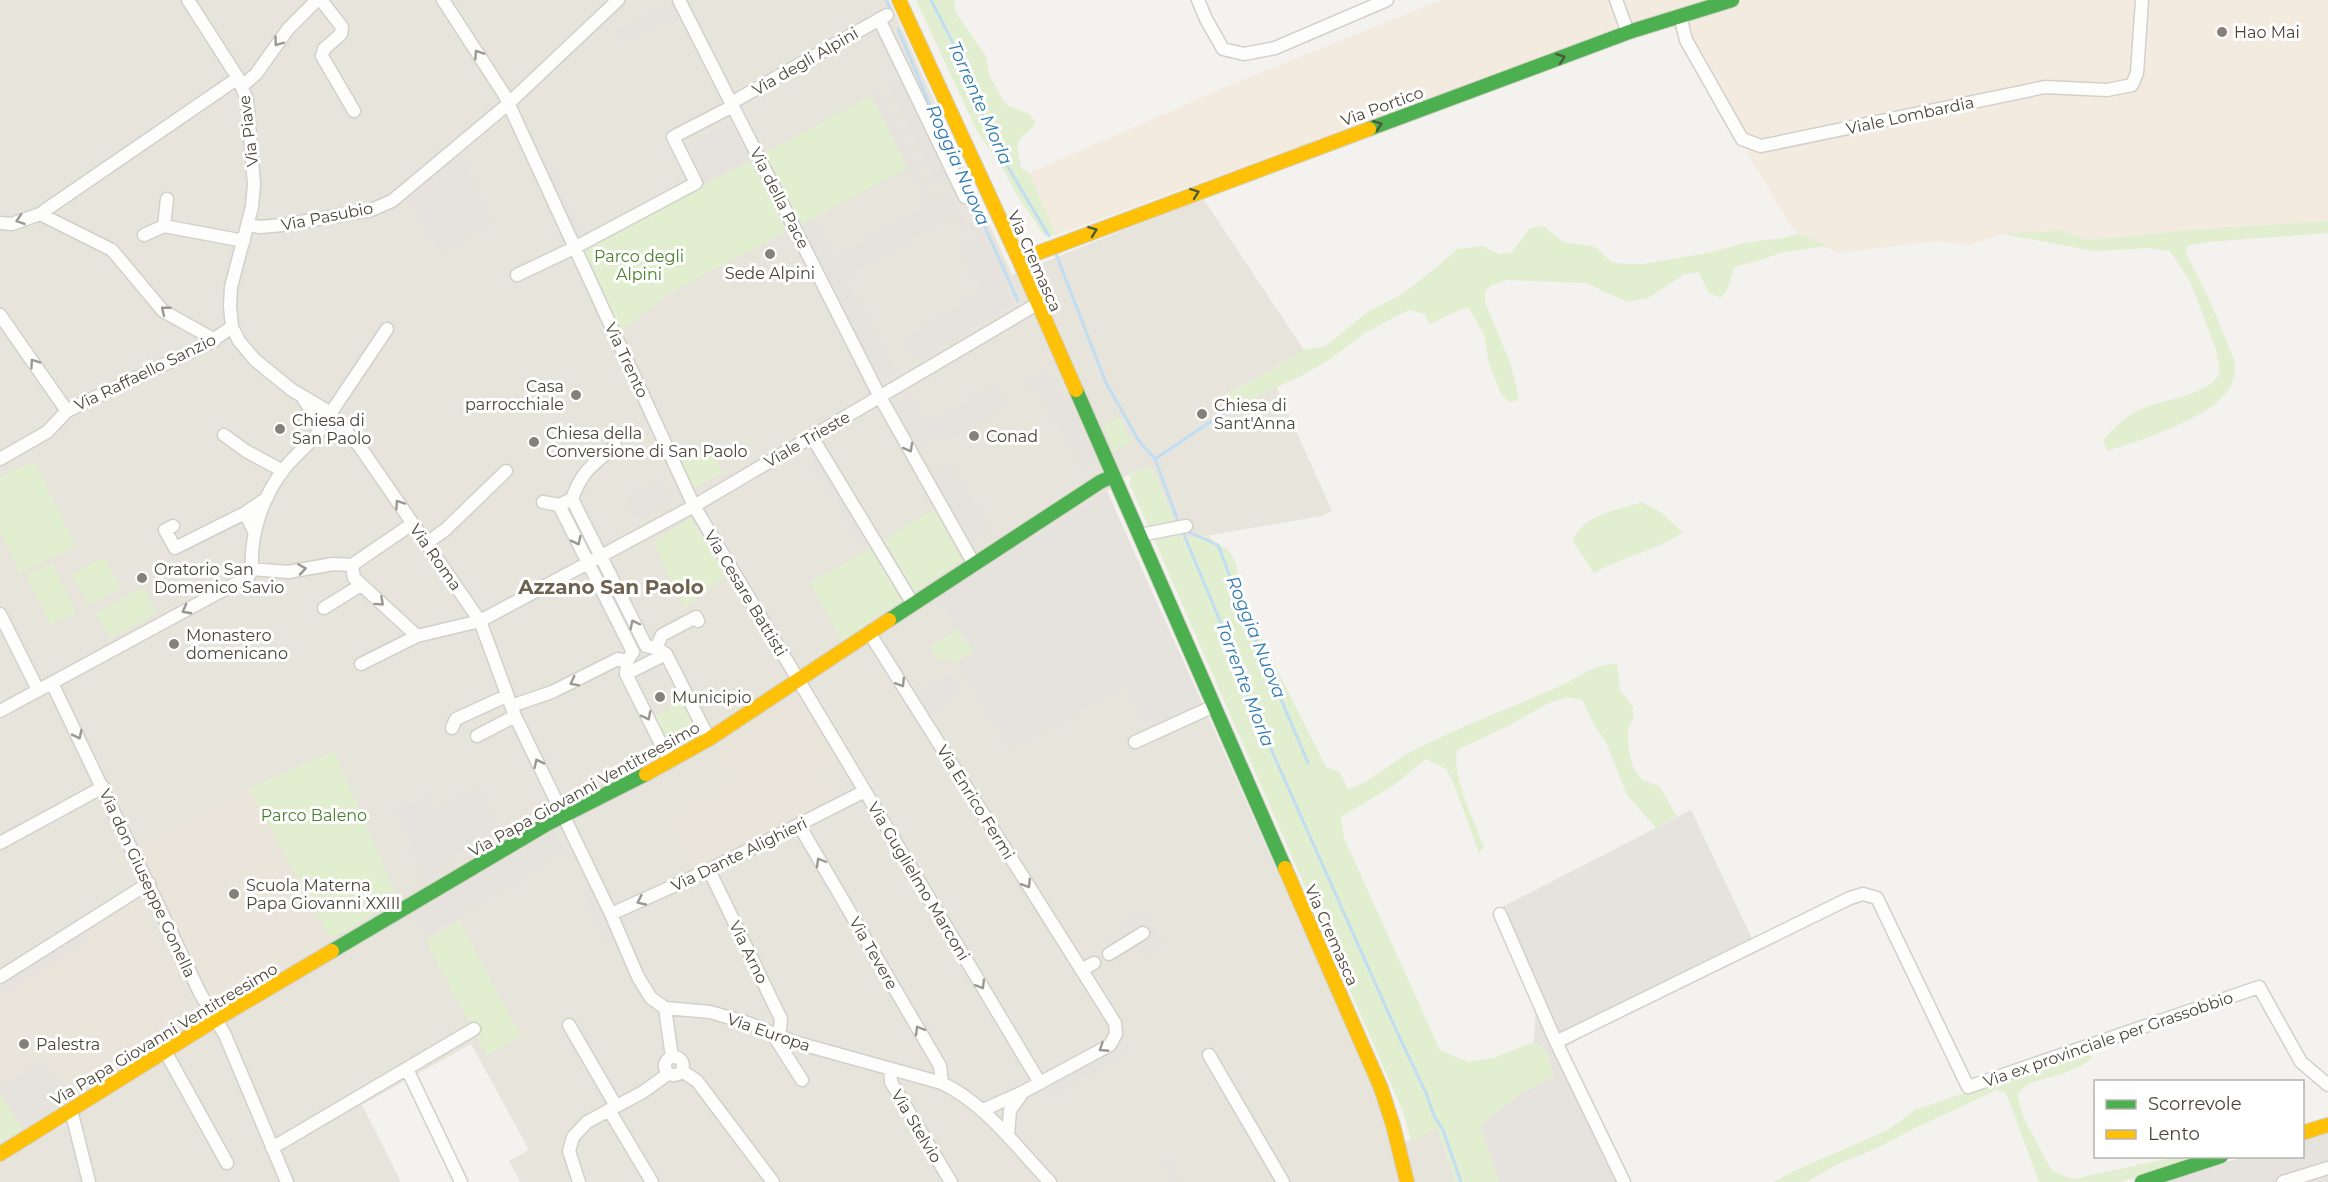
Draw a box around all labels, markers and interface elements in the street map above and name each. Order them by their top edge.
street label: Via degli Alpini [749,23,862,99]
place label: Hao Mai [2234,23,2300,42]
marker: Hao Mai [2215,25,2229,39]
one-way arrow [274,36,285,47]
water label: Torrente Morla [943,38,1017,168]
one-way arrow [474,50,486,60]
one-way arrow [1555,52,1566,65]
street label: Via Portico [1338,83,1426,130]
street label: Viale Lombardia [1844,93,1976,138]
street label: Via Piave [235,94,262,168]
water label: Roggia Nuova [921,101,995,229]
one-way arrow [1372,120,1383,133]
street label: Via della Pace [746,145,813,252]
one-way arrow [1189,188,1200,201]
street label: Via Pasubio [280,198,375,235]
street label: Via Cremasca [1004,208,1065,315]
one-way arrow [15,213,26,226]
one-way arrow [1087,226,1098,238]
park label: Parco degli Alpini [594,247,684,284]
marker: Sede Alpini [763,247,777,261]
place label: Sede Alpini [725,264,815,283]
one-way arrow [161,306,172,317]
street label: Via Trento [601,320,652,401]
street label: Via Raffaello Sanzio [71,330,219,415]
one-way arrow [30,359,41,370]
place label: Casa parrocchiale [465,377,564,414]
marker: Casa parrocchiale [569,388,583,402]
place label: Chiesa di Sant'Anna [1214,396,1296,433]
street label: Viale Trieste [761,407,853,472]
marker: Chiesa di Sant'Anna [1195,407,1209,421]
place label: Chiesa di San Paolo [292,411,371,448]
marker: Chiesa di San Paolo [273,422,287,436]
place label: Chiesa della Conversione di San Paolo [546,424,748,461]
place label: Conad [986,427,1038,446]
marker: Conad [967,429,981,443]
marker: Chiesa della Conversione di San Paolo [527,435,541,449]
one-way arrow [902,441,913,452]
one-way arrow [395,500,406,511]
street label: Via Roma [406,520,465,594]
street label: Via Cesare Battisti [700,527,791,660]
one-way arrow [570,535,581,546]
place label: Oratorio San Domenico Savio [154,560,284,597]
one-way arrow [297,564,307,576]
marker: Oratorio San Domenico Savio [135,571,149,585]
water label: Roggia Nuova [1221,573,1291,701]
district label: Azzano San Paolo [517,575,704,599]
one-way arrow [373,595,384,606]
one-way arrow [182,603,192,614]
water label: Torrente Morla [1211,618,1279,750]
one-way arrow [630,619,642,630]
place label: Monastero domenicano [186,626,288,663]
marker: Monastero domenicano [167,637,181,651]
one-way arrow [569,674,580,686]
one-way arrow [893,677,905,687]
place label: Municipio [672,688,752,707]
marker: Municipio [653,690,667,704]
one-way arrow [640,710,651,721]
street label: Via Papa Giovanni Ventitreesimo [466,718,703,861]
one-way arrow [70,729,82,740]
street label: Via Enrico Fermi [933,742,1018,863]
one-way arrow [534,758,545,769]
street label: Via don Giuseppe Gonella [95,786,200,981]
street label: Via Guglielmo Marconi [864,799,973,964]
park label: Parco Baleno [261,806,367,825]
street label: Via Dante Alighieri [668,813,810,896]
one-way arrow [816,858,828,868]
place label: Scuola Materna Papa Giovanni XXIII [246,876,400,913]
one-way arrow [1020,878,1032,888]
street label: Via Cremasca [1301,882,1362,989]
marker: Scuola Materna Papa Giovanni XXIII [227,887,241,901]
one-way arrow [636,893,647,905]
street label: Via Tevere [845,914,902,993]
street label: Via Arno [725,918,772,987]
street label: Via Papa Giovanni Ventitreesimo [48,959,281,1110]
one-way arrow [974,979,986,989]
street label: Via ex provinciale per Grassobbio [1981,988,2235,1091]
street label: Via Europa [725,1009,813,1056]
one-way arrow [915,1026,927,1036]
place label: Palestra [36,1035,100,1054]
marker: Palestra [17,1037,31,1051]
one-way arrow [1099,1040,1109,1052]
legend [2094,1080,2304,1158]
street label: Via Stelvio [887,1086,946,1166]
text: Scorrevole [2148,1093,2242,1115]
text: Lento [2148,1123,2200,1145]

